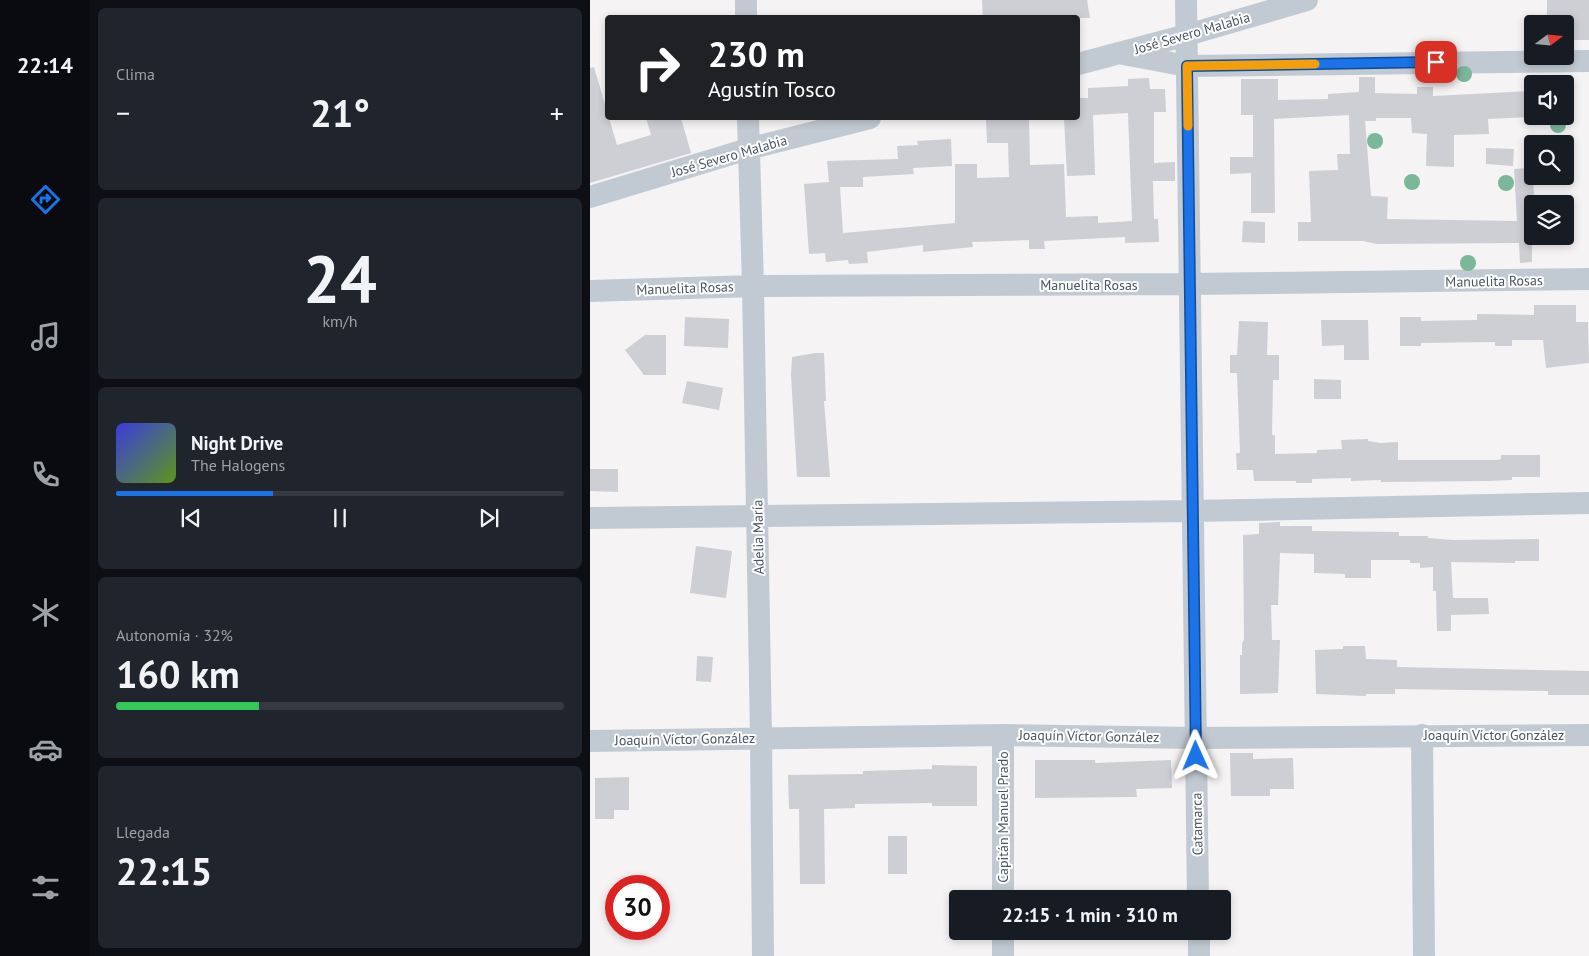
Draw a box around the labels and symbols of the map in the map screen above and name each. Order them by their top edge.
street label: José Severo Malabia [1131,8,1252,58]
north arrow [1524,15,1574,65]
pin [1415,41,1457,83]
street label: José Severo Malabia [668,131,789,181]
street label: Manuelita Rosas [1445,271,1543,291]
street label: Manuelita Rosas [1040,276,1138,294]
street label: Manuelita Rosas [636,277,734,299]
street label: Adelia María [748,499,768,575]
street label: Joaquín Víctor González [1018,726,1159,746]
street label: Joaquín Víctor González [1423,726,1564,744]
street label: Joaquín Víctor González [614,729,755,749]
position arrow [1169,729,1221,781]
street label: Capitán Manuel Prado [994,751,1012,883]
street label: Catamarca [1187,792,1207,856]
speed limit sign: 30 [605,875,670,940]

